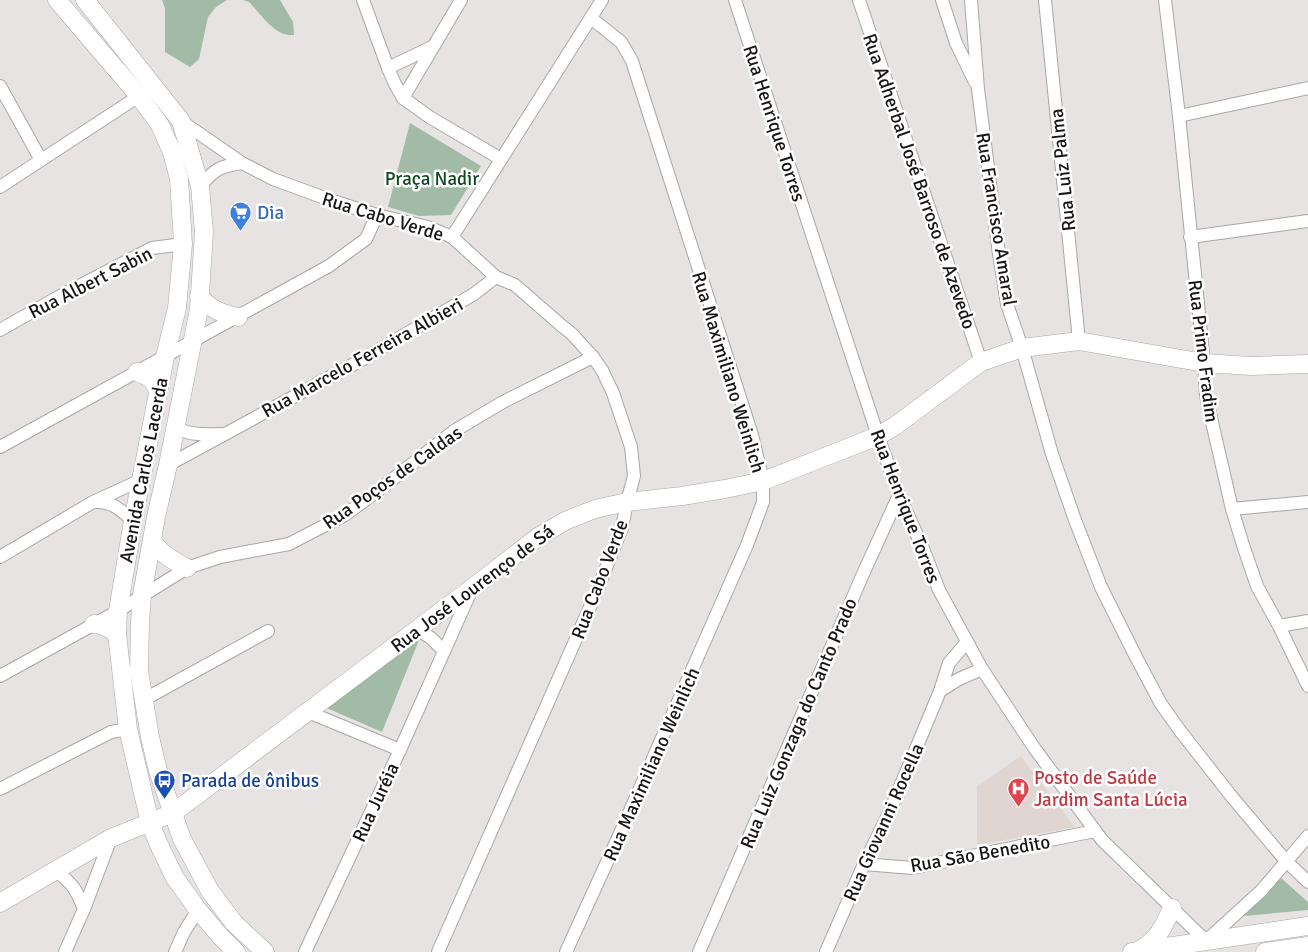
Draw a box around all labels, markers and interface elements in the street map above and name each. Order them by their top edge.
street label: Rua Adherbal José Barroso de Azevedo [857,30,981,332]
street label: Rua Henrique Torres [737,42,811,205]
street label: Rua Luiz Palma [1045,107,1081,232]
street label: Rua Francisco Amaral [970,131,1022,308]
park label: Praça Nadir [385,167,479,191]
street label: Rua Cabo Verde [319,187,447,247]
supermarket icon: Dia [229,200,253,231]
place label: Dia [257,201,284,225]
street label: Rua Albert Sabin [25,241,156,324]
street label: Rua Maximiliano Weinlich [686,269,770,476]
street label: Rua Primo Fradim [1182,278,1224,424]
street label: Rua Marcelo Ferreira Albieri [258,292,467,423]
street label: Avenida Carlos Lacerda [114,375,174,565]
street label: Rua Poços de Caldas [318,421,467,535]
street label: Rua Henrique Torres [865,426,946,587]
street label: Rua Cabo Verde [566,516,634,643]
street label: Rua José Lourenço de Sá [386,519,559,658]
street label: Rua Luiz Gonzaga do Canto Prado [735,594,863,852]
street label: Rua Maximiliano Weinlich [598,664,705,865]
street label: Rua Giovanni Rocella [838,740,930,905]
street label: Rua Juréia [347,759,405,846]
place label: Posto de Saúde Jardim Santa Lúcia [1034,766,1188,812]
bus stop icon: Parada de ônibus [153,768,177,799]
place label: Parada de ônibus [181,769,319,793]
hospital icon: Posto de Saúde Jardim Santa Lúcia [1006,776,1030,807]
street label: Rua São Benedito [908,830,1052,878]

